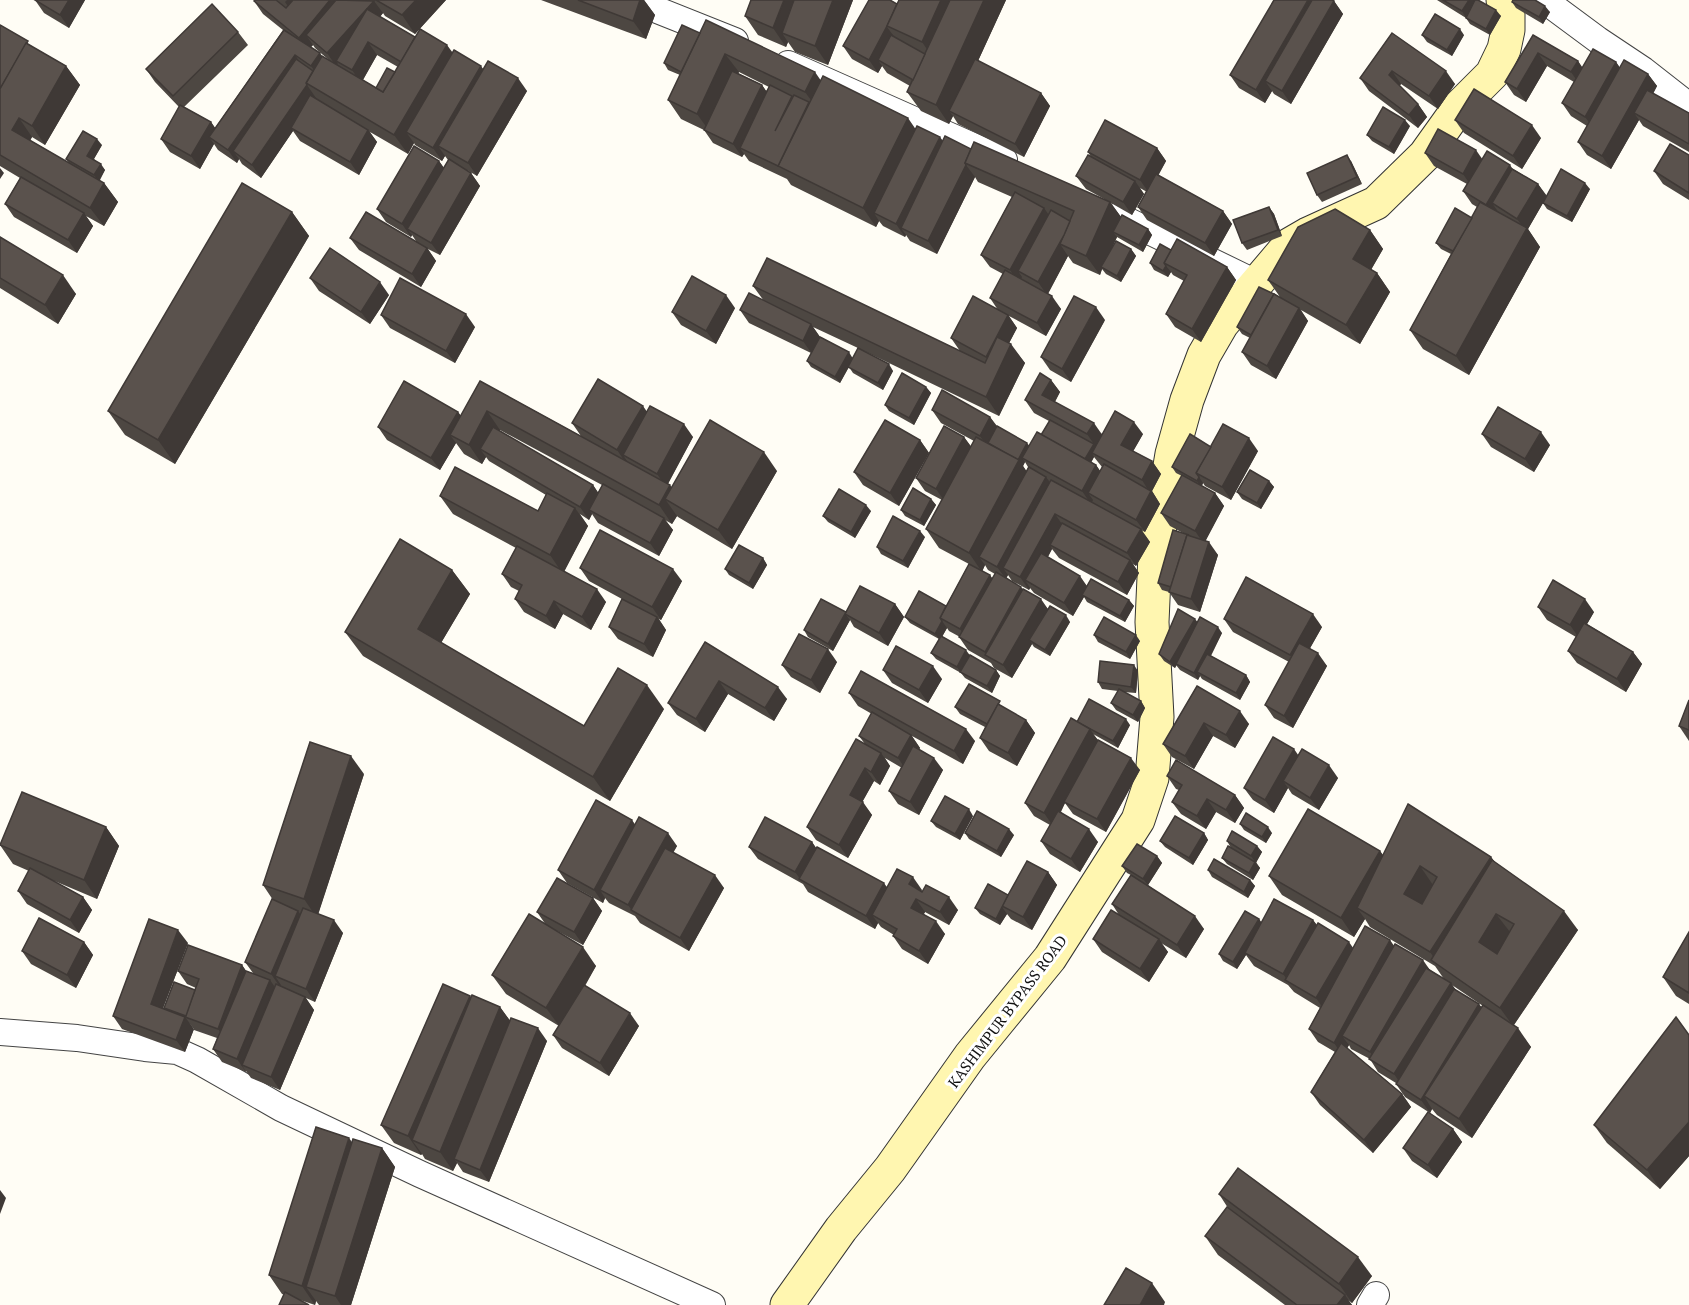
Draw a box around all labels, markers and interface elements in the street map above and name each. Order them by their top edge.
street label: KASHIMPUR BYPASS ROAD [943,931,1071,1091]

